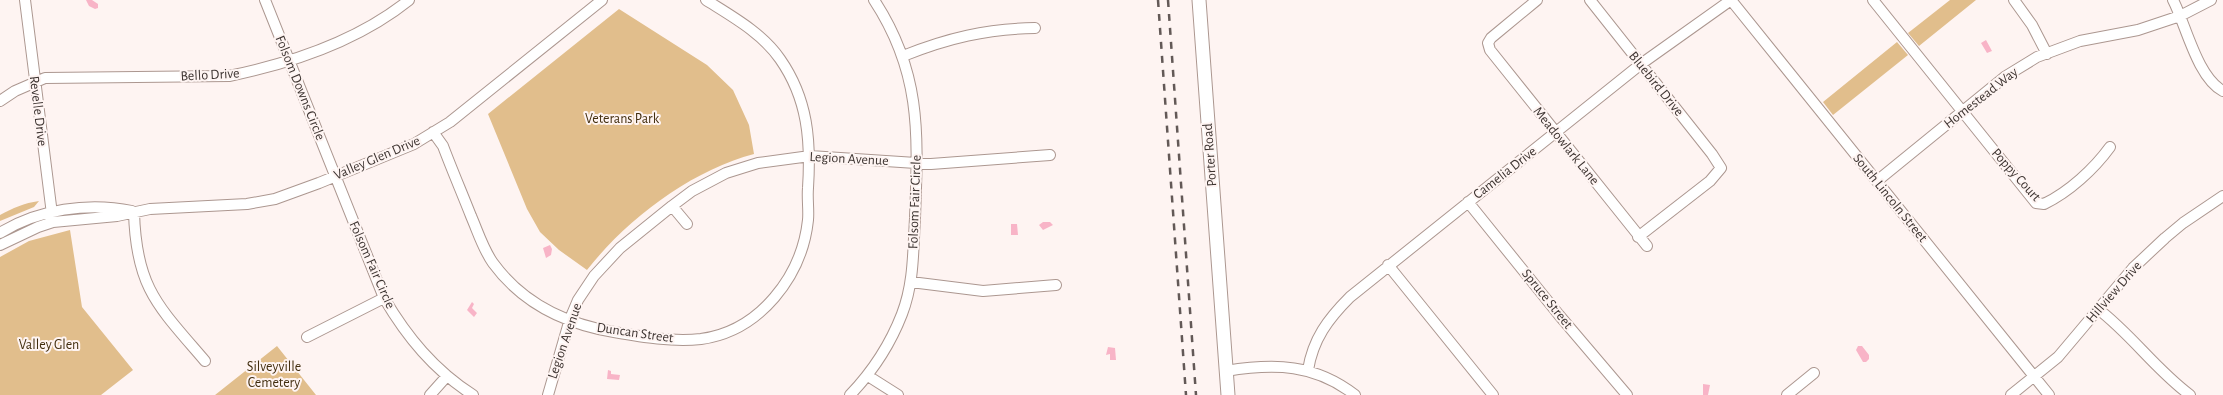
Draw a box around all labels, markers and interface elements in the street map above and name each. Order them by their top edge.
street label: Folsom Downs Circle [273,34,327,142]
street label: Bluebird Drive [1626,49,1686,119]
street label: Homestead Way [1941,65,2021,131]
street label: Bello Drive [180,66,240,84]
street label: Revelle Drive [27,75,49,147]
street label: Meadowlark Lane [1530,104,1602,188]
park label: Veterans Park [585,112,660,126]
street label: Porter Road [1201,123,1219,187]
street label: Valley Glen Drive [332,134,422,182]
street label: Camelia Drive [1471,144,1539,202]
street label: Poppy Court [1989,146,2044,205]
street label: Legion Avenue [809,150,889,168]
street label: South Lincoln Street [1850,151,1930,245]
street label: Folsom Fair Circle [906,155,924,249]
street label: Folsom Fair Circle [346,219,398,311]
street label: Hillview Drive [2084,259,2144,325]
street label: Spruce Street [1519,266,1576,332]
street label: Legion Avenue [545,301,585,381]
street label: Duncan Street [596,321,675,345]
park label: Valley Glen [19,338,79,352]
park label: Silveyville Cemetery [247,360,301,390]

